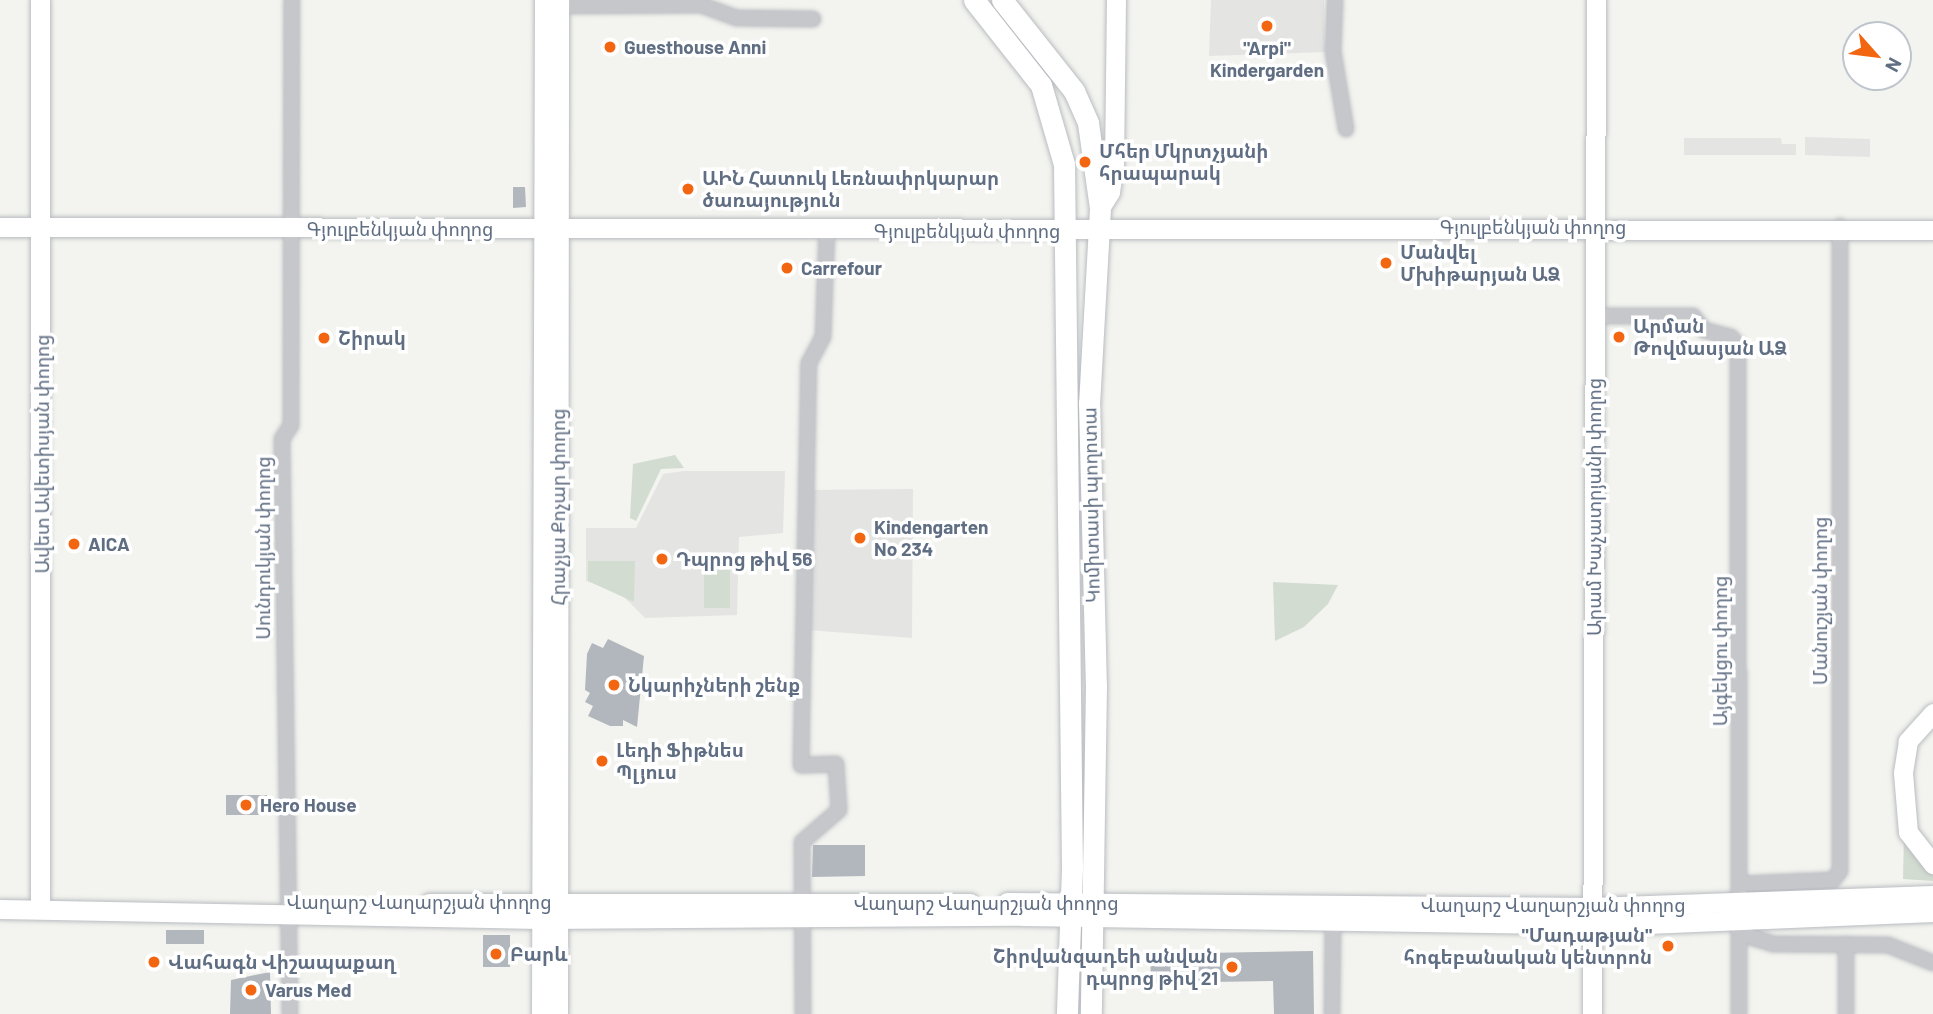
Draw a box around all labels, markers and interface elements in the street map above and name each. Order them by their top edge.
marker: "Arpi" Kindergarden [1259,18,1275,34]
north arrow [1842,21,1912,91]
place label: Guesthouse Anni [624,36,766,58]
place label: "Arpi" Kindergarden [1210,37,1324,81]
marker: Guesthouse Anni [602,39,618,55]
text: N [1881,54,1907,76]
place label: Մհեր Մկրտչյանի հրապարակ [1099,140,1268,184]
marker: Մհեր Մկրտչյանի հրապարակ [1077,154,1093,170]
place label: ԱԻՆ Հատուկ Լեռնափրկարար ծառայություն [702,167,999,211]
marker: ԱԻՆ Հատուկ Լեռնափրկարար ծառայություն [680,181,696,197]
street label: Գյուլբենկյան փողոց [1440,216,1626,238]
street label: Գյուլբենկյան փողոց [307,218,493,240]
street label: Գյուլբենկյան փողոց [874,220,1060,242]
place label: Մանվել Մխիթարյան ԱՁ [1400,241,1560,285]
marker: Մանվել Մխիթարյան ԱՁ [1378,255,1394,271]
place label: Carrefour [801,257,882,279]
marker: Carrefour [779,260,795,276]
place label: Արման Թովմասյան ԱՁ [1633,315,1787,359]
place label: Շիրակ [338,327,406,349]
marker: Արման Թովմասյան ԱՁ [1611,329,1627,345]
marker: Շիրակ [316,330,332,346]
street label: Ավետ Ավետիսյան փողոց [31,334,53,574]
street label: Արամ Խաչատրյանի փողոց [1583,378,1605,636]
street label: Կոմիտասի պողոտա [1078,407,1104,603]
street label: Հրաչյա Քոչար փողոց [547,408,569,606]
street label: Սունդուկյան փողոց [252,456,274,640]
place label: Kindengarten No 234 [874,516,988,560]
street label: Մանուշյան փողոց [1809,517,1831,685]
marker: Kindengarten No 234 [852,530,868,546]
place label: AICA [88,533,130,555]
marker: AICA [66,536,82,552]
place label: Դպրոց թիվ 56 [676,548,813,570]
marker: Դպրոց թիվ 56 [654,551,670,567]
street label: Այգեկցու փողոց [1709,576,1731,726]
place label: Նկարիչների շենք [628,674,800,696]
marker: Նկարիչների շենք [606,677,622,693]
place label: Լեդի Ֆիթնես Պլյուս [616,739,744,783]
marker: Լեդի Ֆիթնես Պլյուս [594,753,610,769]
place label: Hero House [260,794,357,816]
marker: Hero House [238,797,254,813]
street label: Վաղարշ Վաղարշյան փողոց [286,891,552,913]
street label: Վաղարշ Վաղարշյան փողոց [853,892,1119,914]
street label: Վաղարշ Վաղարշյան փողոց [1420,894,1686,916]
place label: "Մադաթյան" հոգեբանական կենտրոն [1404,924,1652,968]
marker: "Մադաթյան" հոգեբանական կենտրոն [1658,936,1678,956]
place label: Բարև [510,943,568,965]
place label: Շիրվանզադեի անվան դպրոց թիվ 21 [993,945,1218,989]
marker: Բարև [488,946,504,962]
place label: Վահագն Վիշապաքաղ [168,951,396,973]
marker: Վահագն Վիշապաքաղ [146,954,162,970]
marker: Շիրվանզադեի անվան դպրոց թիվ 21 [1224,959,1240,975]
place label: Varus Med [265,979,351,1001]
marker: Varus Med [243,982,259,998]

